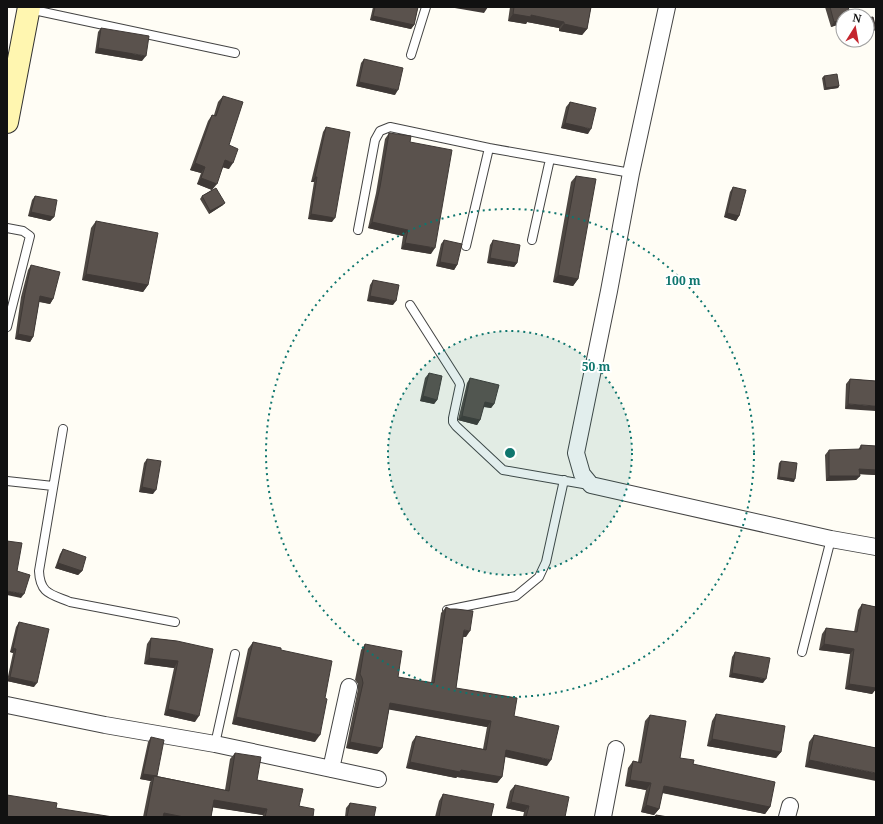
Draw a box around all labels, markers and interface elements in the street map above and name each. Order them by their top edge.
north arrow [835,8,875,48]
text: N [851,10,863,26]
text: 100 m [665,272,701,289]
text: 50 m [582,358,610,375]
centre of rings [503,446,517,460]

